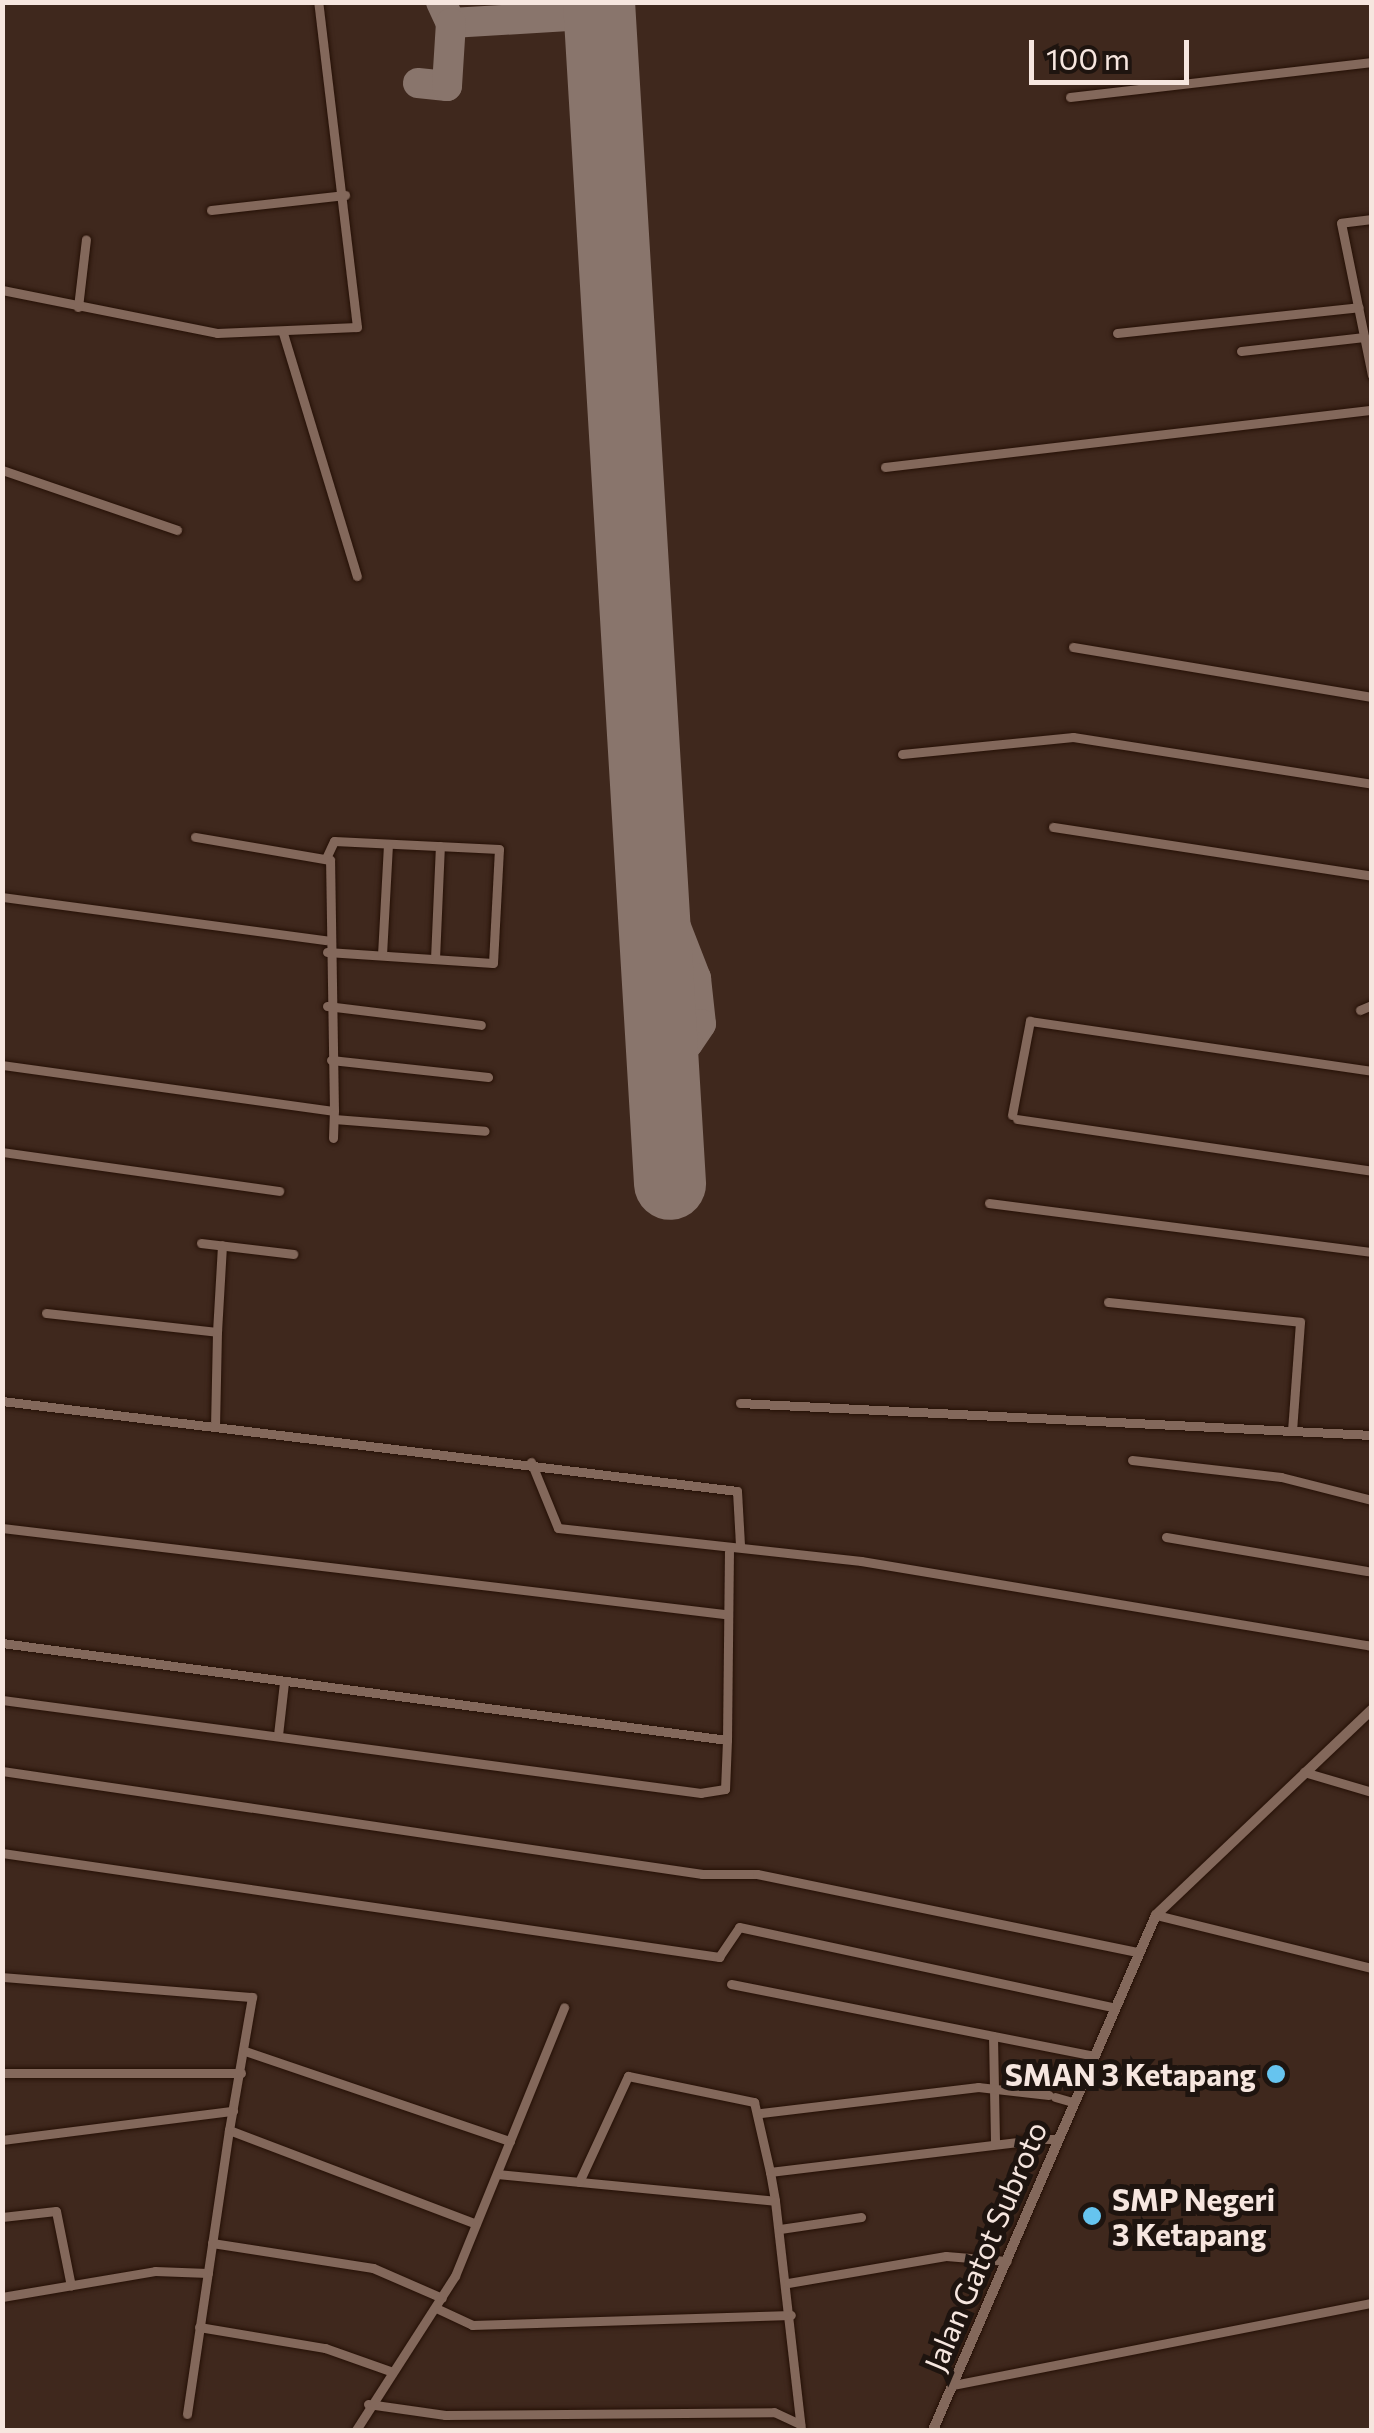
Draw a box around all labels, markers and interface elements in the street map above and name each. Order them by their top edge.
scale bar [1034,20,1194,82]
text: 100 m [1046,39,1130,76]
place label: SMAN 3 Ketapang [1005,2056,1256,2092]
marker: SMAN 3 Ketapang [1265,2063,1287,2085]
street label: Jalan Gatot Subroto [916,2116,1054,2376]
place label: SMP Negeri 3 Ketapang [1112,2181,1275,2252]
marker: SMP Negeri 3 Ketapang [1081,2205,1103,2227]

